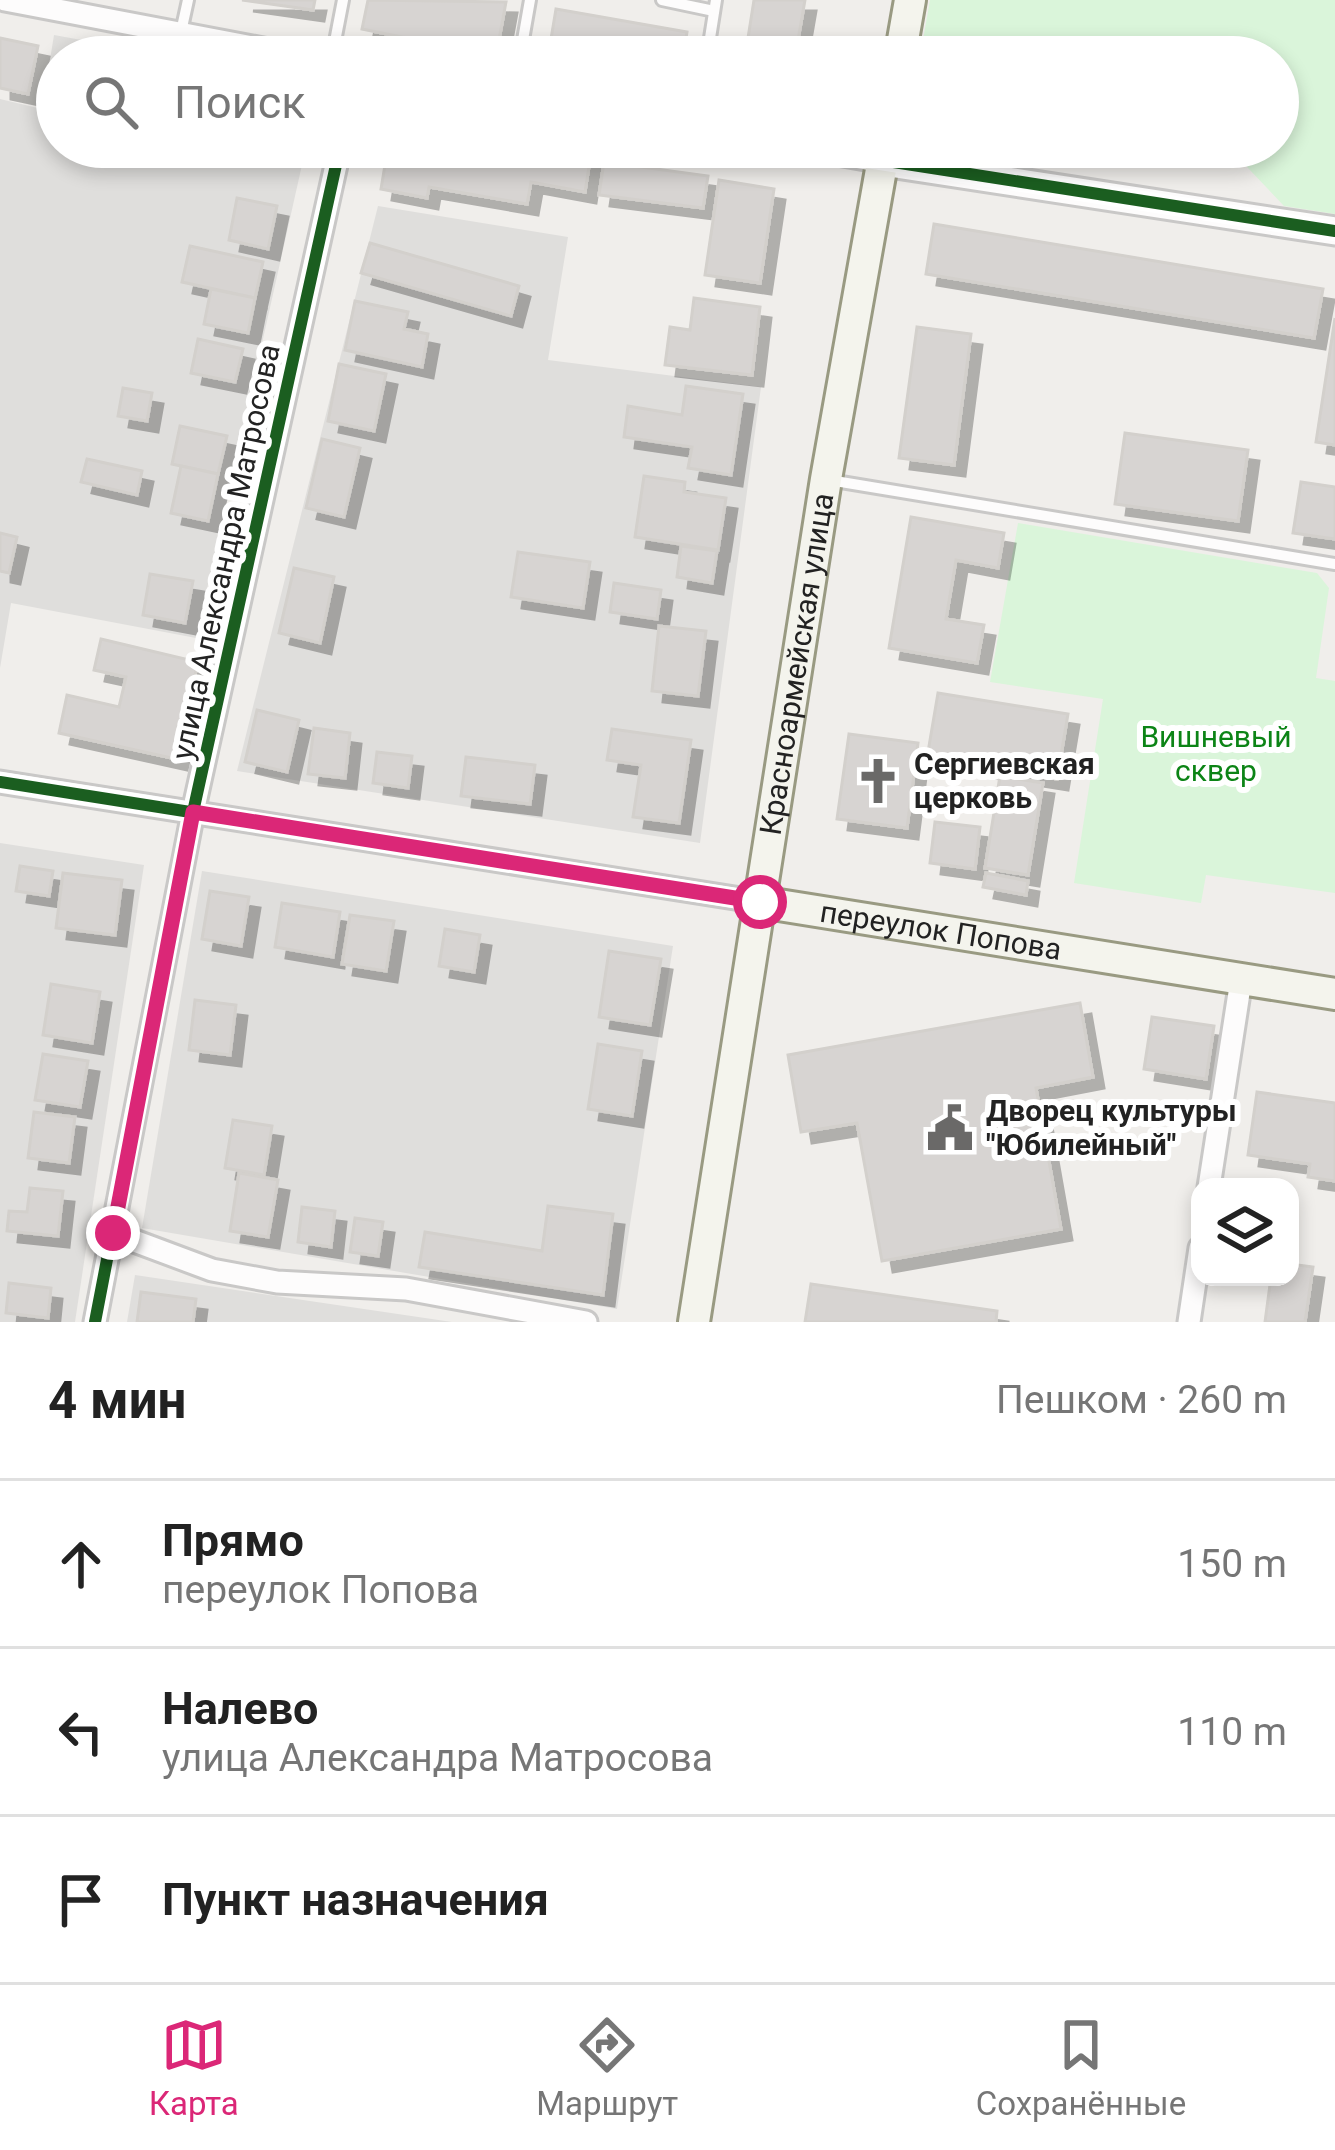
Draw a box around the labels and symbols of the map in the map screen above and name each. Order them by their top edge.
street label: улица Александра Матросова [164,341,287,763]
street label: Красноармейская улица [753,491,841,837]
park label: Вишневый сквер [1140,719,1292,788]
place label: Сергиевская церковь [914,746,1095,815]
church icon: Сергиевская церковь [853,756,903,806]
route start [733,875,787,929]
street label: переулок Попова [818,894,1064,967]
place label: Дворец культуры "Юбилейный" [986,1093,1237,1162]
public building icon: Дворец культуры "Юбилейный" [925,1103,975,1153]
route end [86,1206,140,1260]

